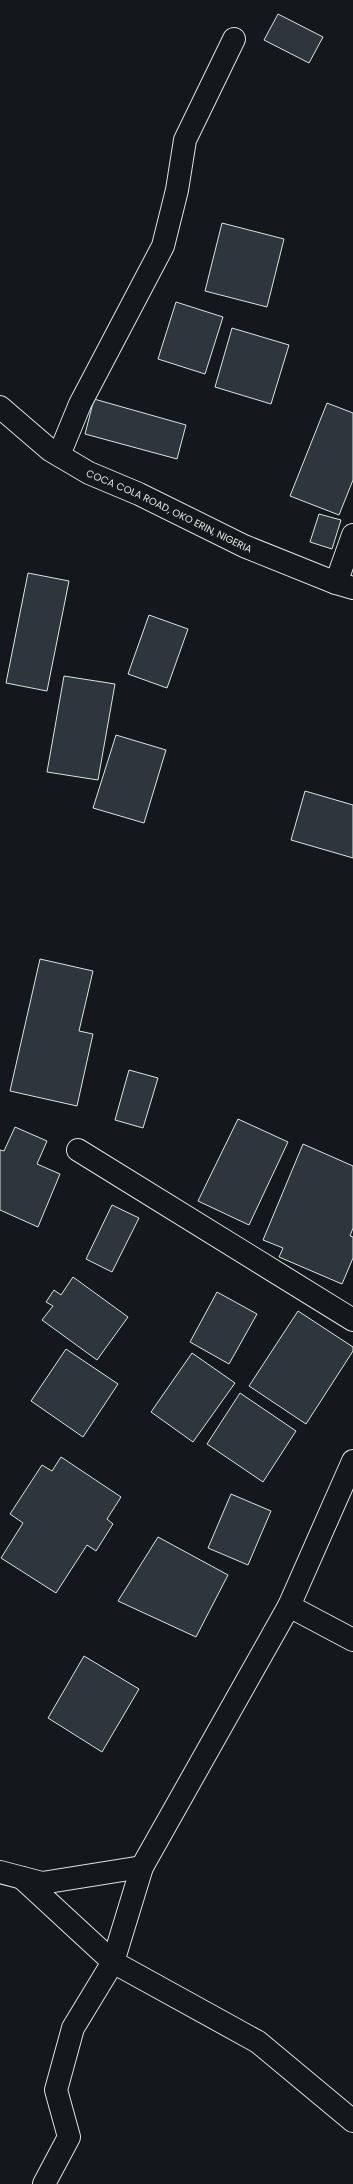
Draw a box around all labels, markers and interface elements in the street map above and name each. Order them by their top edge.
street label: COCA COLA ROAD, OKO ERIN, NIGERIA [84,466,255,557]

